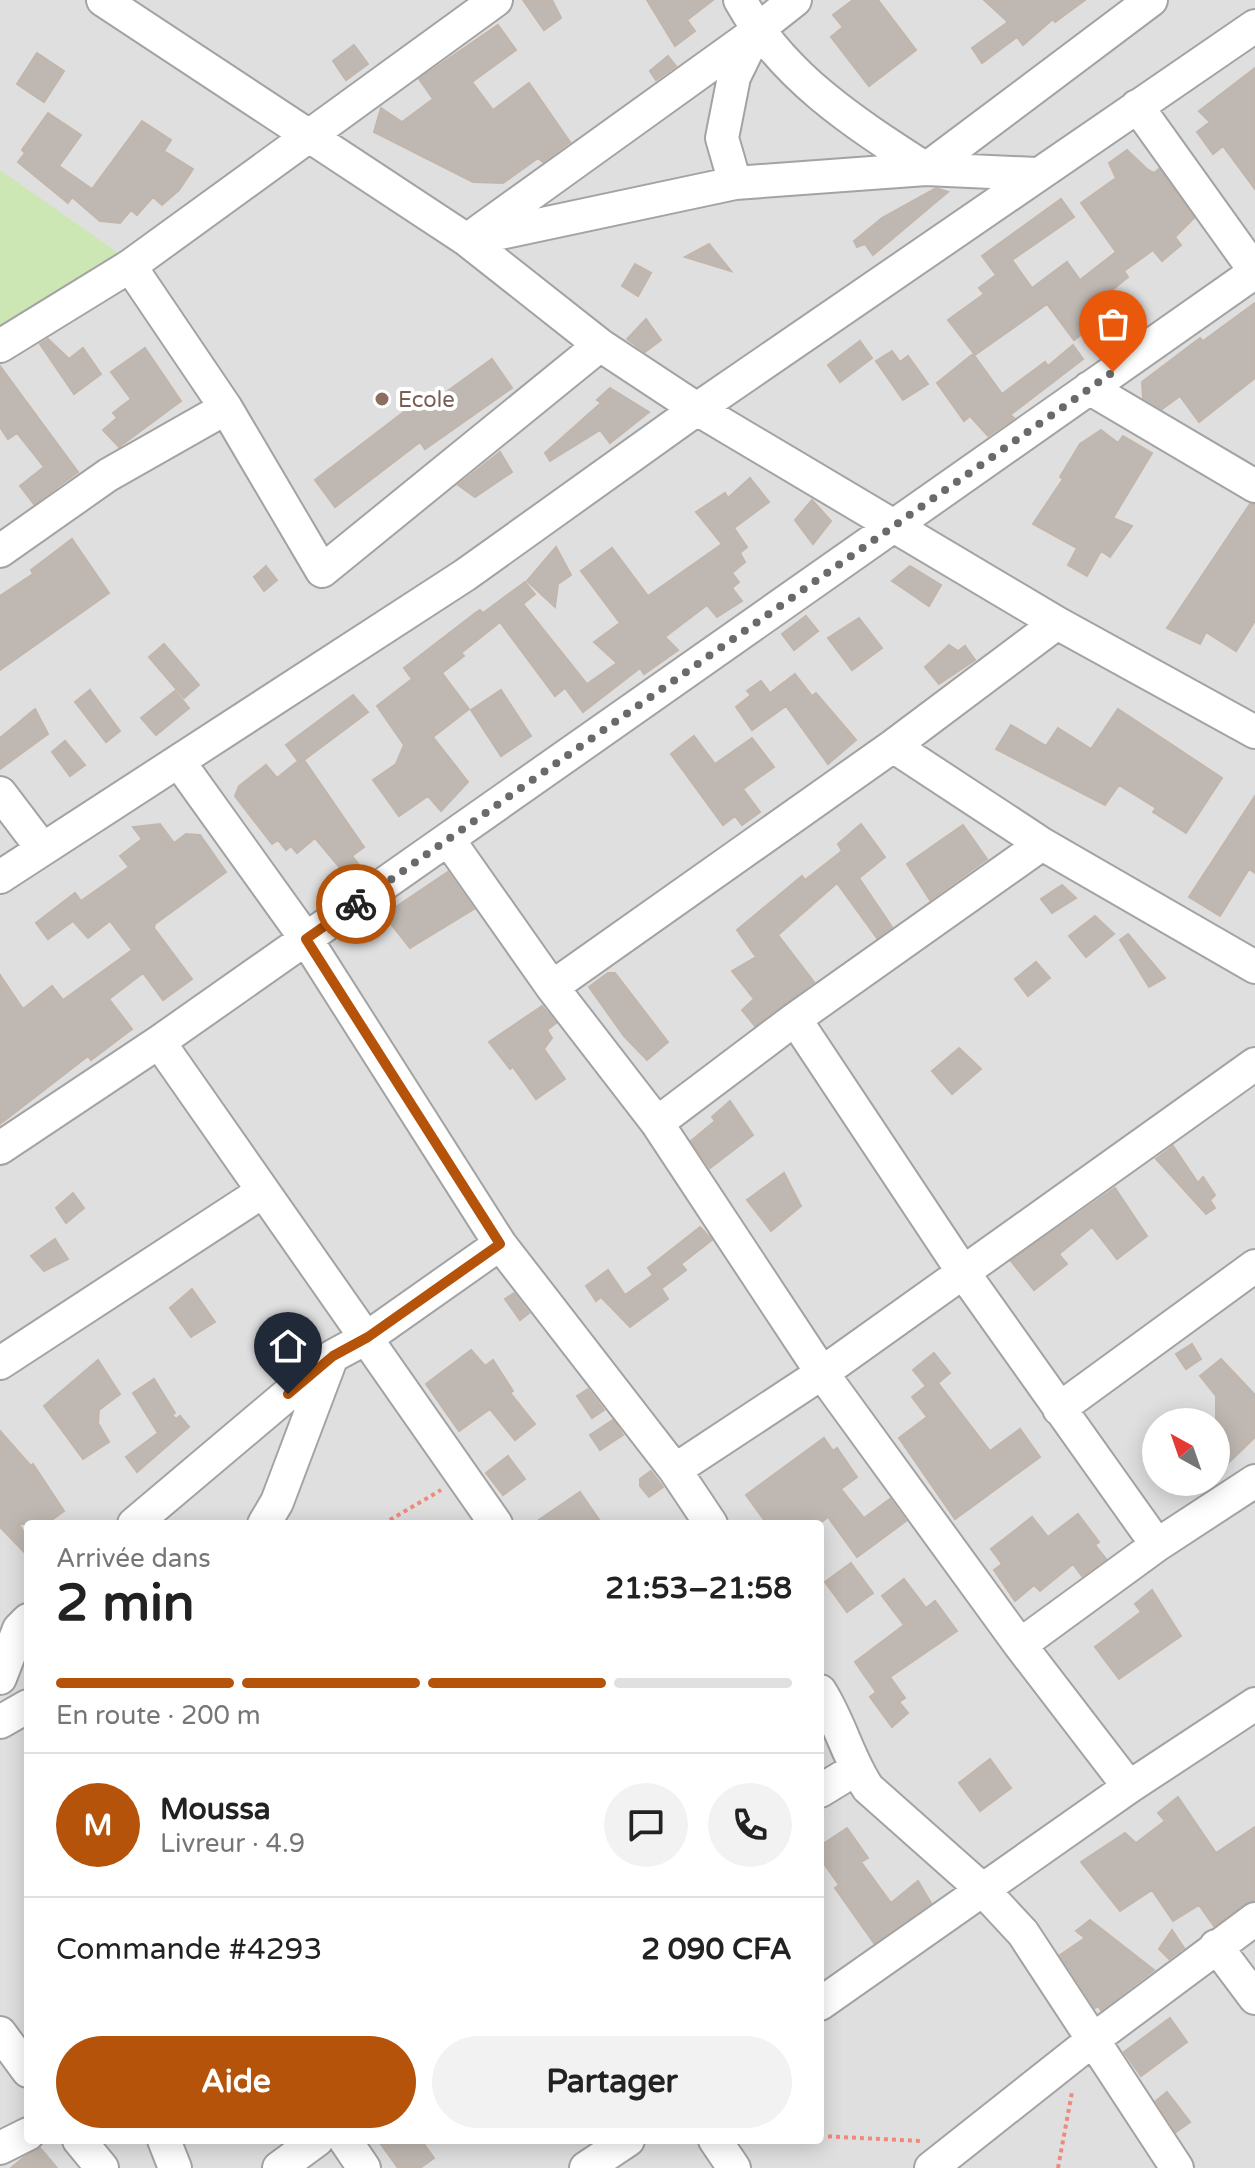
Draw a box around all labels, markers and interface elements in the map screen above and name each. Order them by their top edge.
pin [1079,290,1147,372]
icon: bag [1091,302,1135,346]
place label: Ecole [398,387,455,413]
marker: Ecole [373,390,391,408]
courier [316,864,396,944]
icon: bike [334,882,378,926]
pin [254,1312,322,1394]
icon: home [266,1324,310,1368]
north arrow [1142,1408,1230,1496]
map controls [1142,1408,1230,1496]
text: Arrivée dans [56,1543,211,1574]
text: 21:53–21:58 [605,1570,792,1607]
text: 2 min [56,1572,195,1635]
text: En route · 200 m [56,1700,261,1731]
button: chat [604,1783,688,1867]
button: phone [708,1783,792,1867]
text: Moussa [160,1791,271,1828]
text: M [84,1807,112,1844]
text: Livreur · 4.9 [160,1828,305,1859]
text: Commande #4293 [56,1931,322,1968]
text: 2 090 CFA [641,1931,792,1968]
button: Aide [56,2036,416,2128]
button: Partager [432,2036,792,2128]

